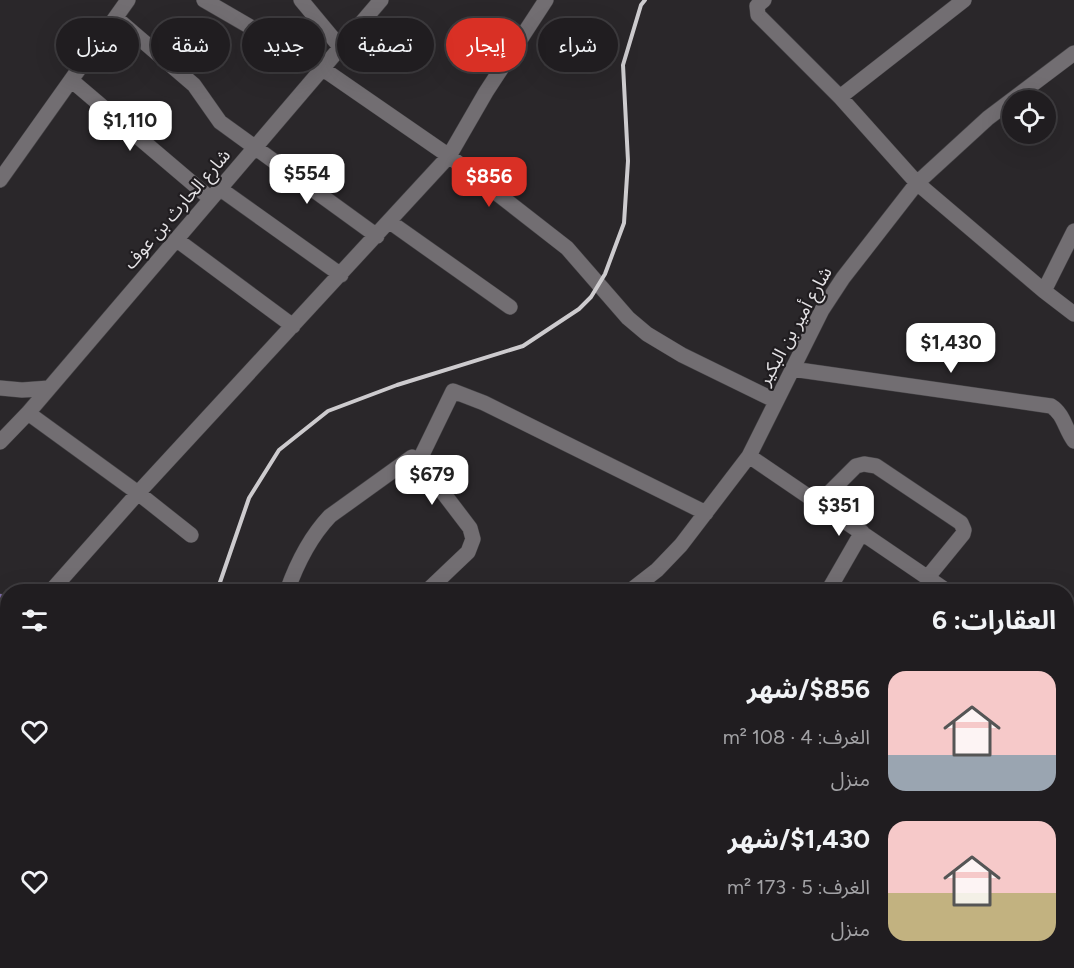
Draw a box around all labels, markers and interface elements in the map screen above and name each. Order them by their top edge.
chip: منزل [56,18,139,72]
chip: شقة [151,18,230,72]
chip: جديد [242,18,325,72]
chip: تصفية [337,18,434,72]
chip: إيجار [446,18,526,72]
chip: شراء [538,18,618,72]
map controls [1002,90,1056,144]
button: locate [1002,90,1056,144]
pin: $1,110 [81,101,179,152]
text: $1,110 [103,108,157,132]
street label: شارع الحارث بن عوف [119,145,237,275]
pin: $554 [271,154,343,205]
pin: $856 [453,157,525,208]
text: $554 [284,161,330,185]
text: $856 [466,164,512,188]
street label: شارع أمير بن البكير [753,263,839,391]
pin: $1,430 [902,323,1000,374]
text: $1,430 [920,330,982,354]
pin: $679 [396,455,468,506]
text: $679 [409,462,455,486]
pin: $351 [803,486,875,537]
text: $351 [818,493,860,517]
icon: filters [18,604,51,637]
text: العقارات: 6 [932,604,1056,636]
text: $856/شهر [747,673,870,705]
icon: home [936,695,1008,767]
icon: heart [18,715,51,748]
text: الغرف: 4 · 108 m² [723,725,870,749]
text: منزل [831,767,870,791]
text: $1,430/شهر [728,823,870,855]
icon: home [936,845,1008,917]
icon: heart [18,865,51,898]
text: الغرف: 5 · 173 m² [727,875,870,899]
text: منزل [831,917,870,941]

